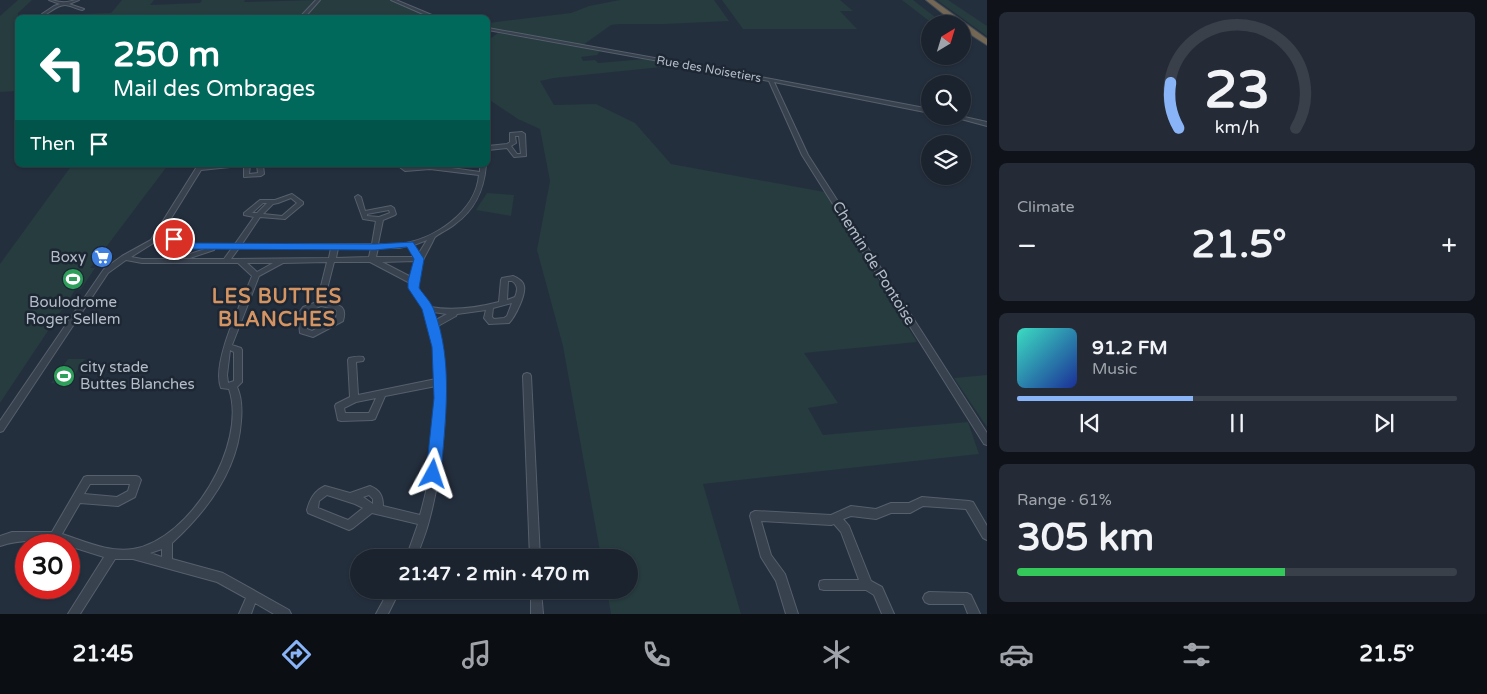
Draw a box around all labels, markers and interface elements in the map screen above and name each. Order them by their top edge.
north arrow [921,15,971,65]
map controls [921,15,971,185]
text: 250 m [113,34,220,76]
icon: left [30,35,95,100]
street label: Rue des Noisetiers [656,53,763,85]
text: 23 [1204,59,1270,122]
button: search [921,75,971,125]
text: Mail des Ombrages [113,76,315,102]
text: km/h [1215,117,1259,138]
icon: arrive [85,130,113,158]
text: Then [30,133,75,155]
button: layers [921,135,971,185]
text: Climate [1017,197,1075,217]
street label: Chemin de Pontoise [829,198,919,328]
pin [153,218,195,260]
text: 21.5° [1192,222,1287,268]
icon: arrive [160,225,188,253]
text: − [1017,229,1037,263]
text: + [1441,229,1457,263]
supermarket icon: Boxy [90,245,114,269]
place label: Boxy [50,248,86,266]
sports icon: Boulodrome Roger Sellem [61,267,85,291]
district label: LES BUTTES BLANCHES [212,285,342,332]
place label: Boulodrome Roger Sellem [26,293,120,328]
text: 91.2 FM [1092,337,1168,359]
place label: city stade Buttes Blanches [80,358,195,393]
text: Music [1092,359,1137,379]
sports icon: city stade Buttes Blanches [52,364,76,388]
icon: previous [1076,409,1104,437]
icon: pause [1223,409,1251,437]
icon: next [1370,409,1398,437]
position arrow [406,447,458,499]
text: Range · 61% [1017,490,1112,510]
text: 305 km [1017,515,1154,561]
speed limit sign: 30 [15,534,80,599]
text: 21:47 · 2 min · 470 m [398,563,590,585]
icon: directions [279,637,314,672]
icon: music [459,637,494,672]
icon: phone [639,637,674,672]
icon: climate [819,637,854,672]
icon: car [999,637,1034,672]
icon: filters [1179,637,1214,672]
text: 21:45 [73,641,134,667]
text: 21.5° [1359,641,1414,667]

